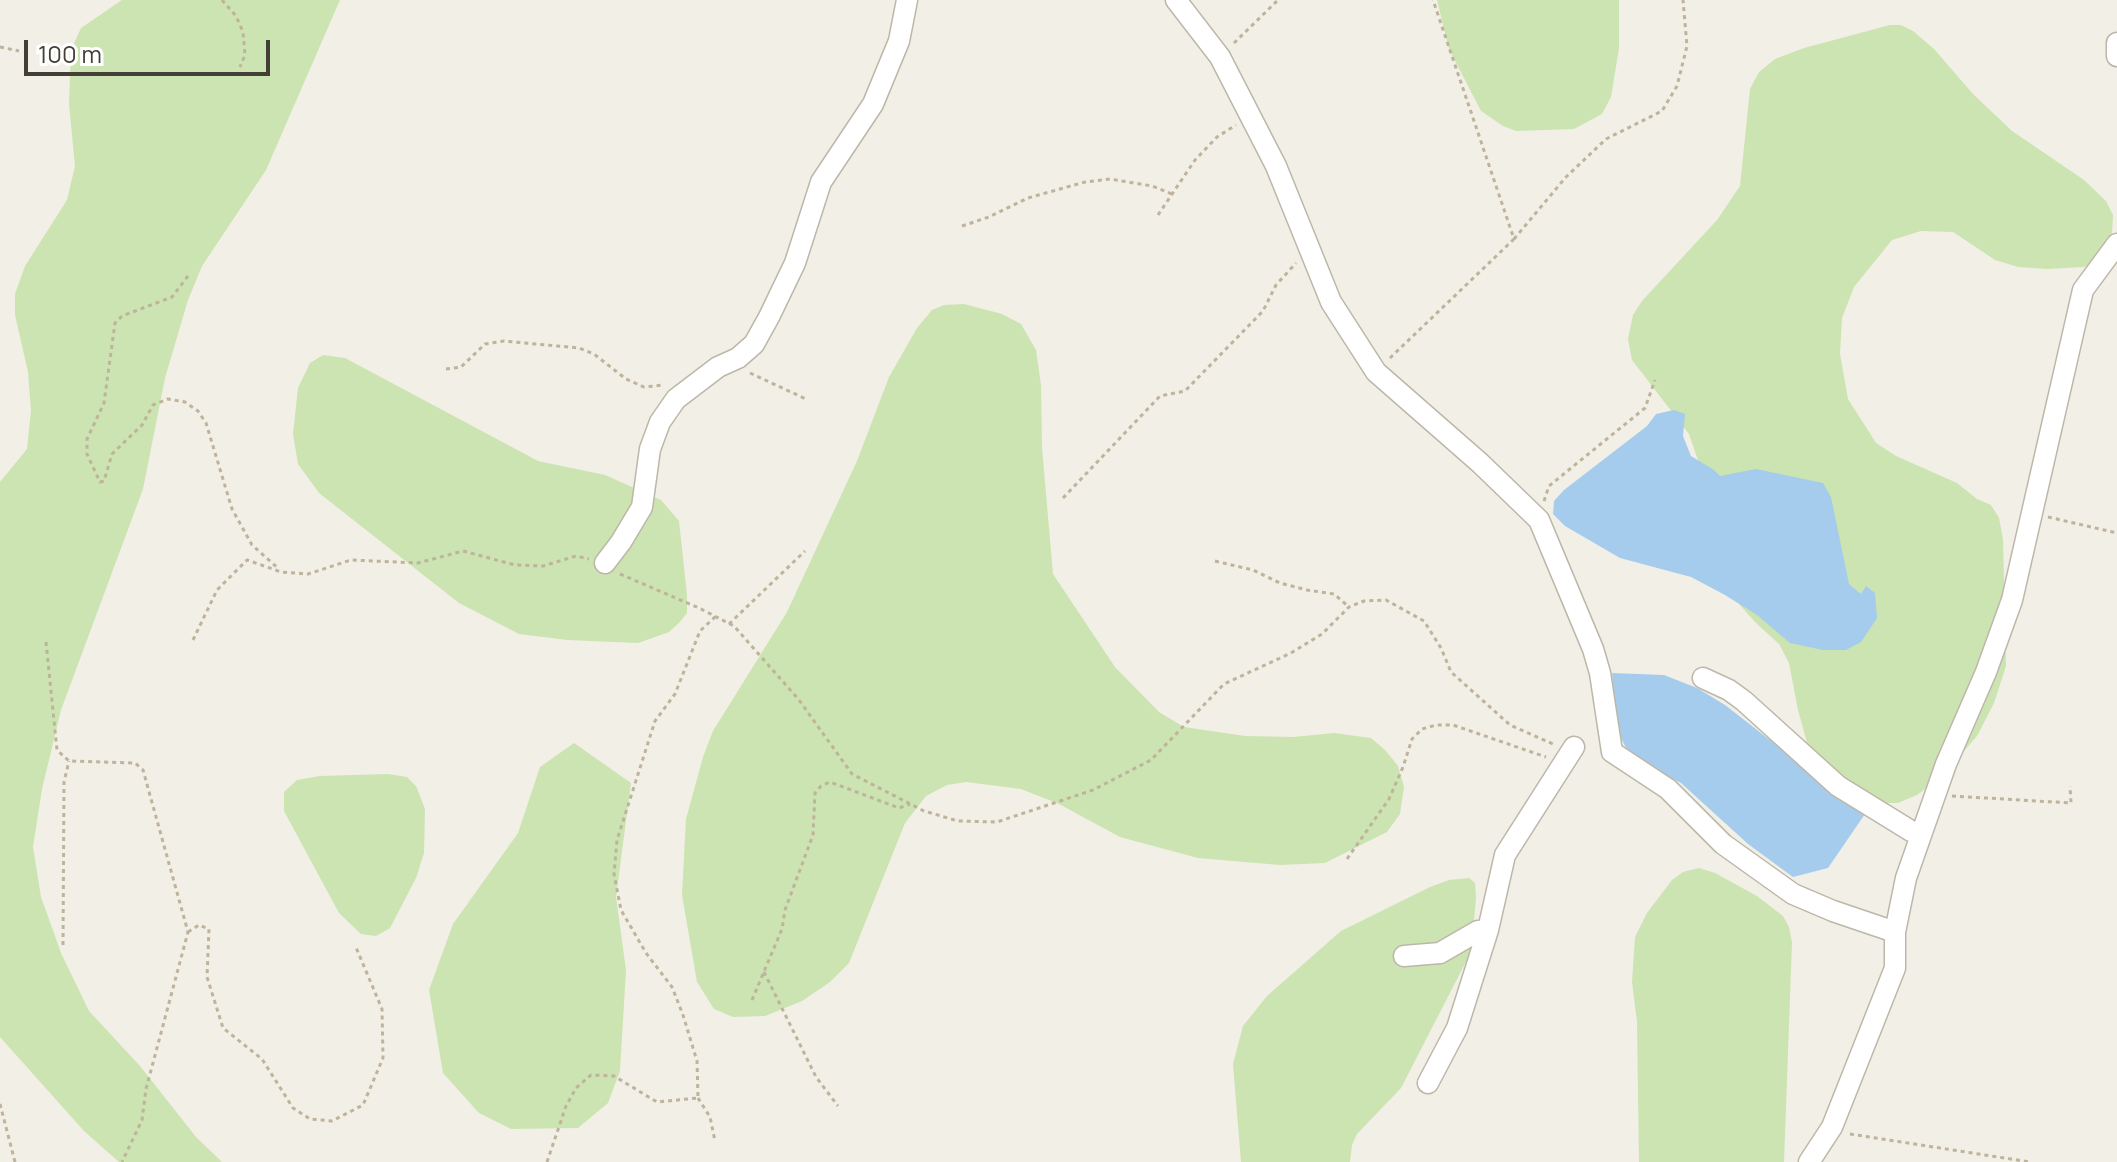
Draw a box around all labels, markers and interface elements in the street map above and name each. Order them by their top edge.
scale bar [28,24,274,74]
text: 100 m [38,37,102,70]

